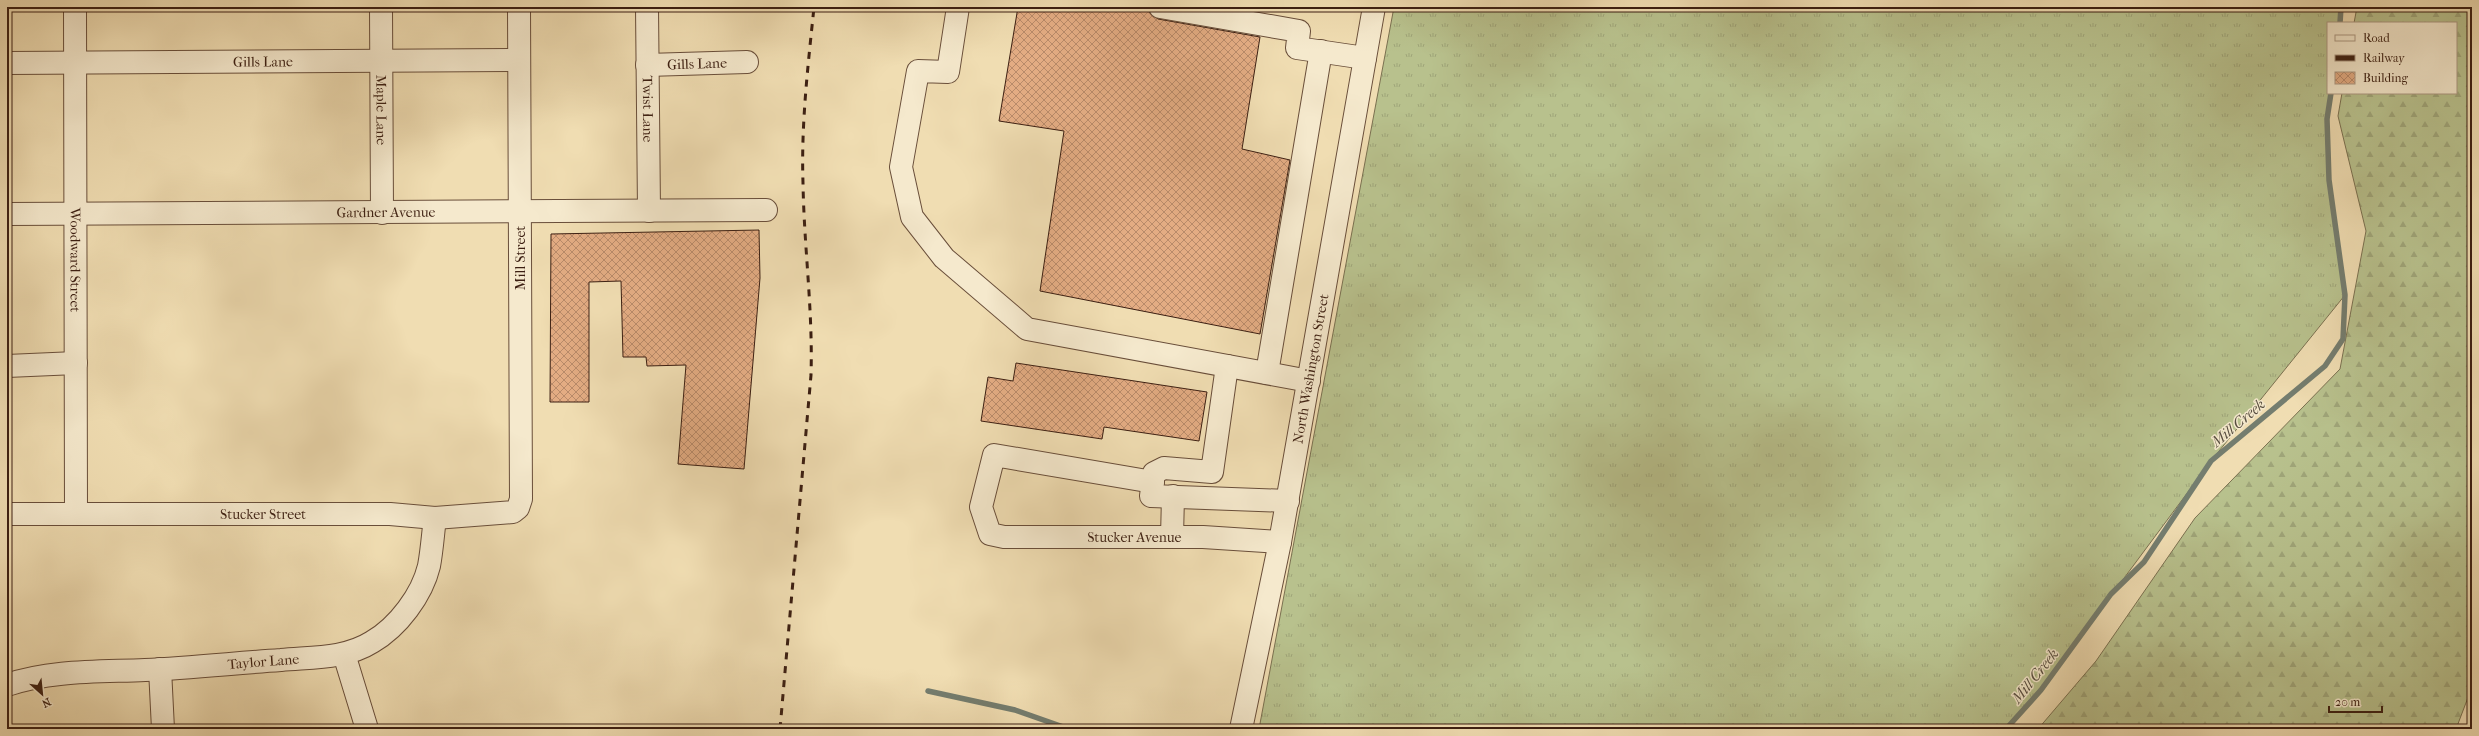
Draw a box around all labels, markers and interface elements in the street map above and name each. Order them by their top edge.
legend [2327,22,2457,94]
text: Road [2363,31,2390,45]
text: Railway [2363,51,2405,65]
street label: Gills Lane [233,53,293,70]
street label: Gills Lane [667,54,727,73]
text: Building [2363,71,2408,85]
street label: Maple Lane [373,75,390,145]
street label: Twist Lane [639,75,657,143]
street label: Gardner Avenue [336,203,436,221]
street label: Woodward Street [67,207,84,312]
street label: Mill Street [512,226,529,290]
street label: North Washington Street [1289,292,1332,445]
water label: Mill Creek [2207,395,2269,451]
street label: Stucker Street [220,506,306,523]
street label: Stucker Avenue [1087,529,1182,546]
water label: Mill Creek [2007,645,2062,708]
street label: Taylor Lane [227,650,300,673]
north arrow [22,674,62,714]
scale bar [2329,688,2382,714]
text: N [39,695,53,710]
text: 20 m [2335,695,2360,709]

